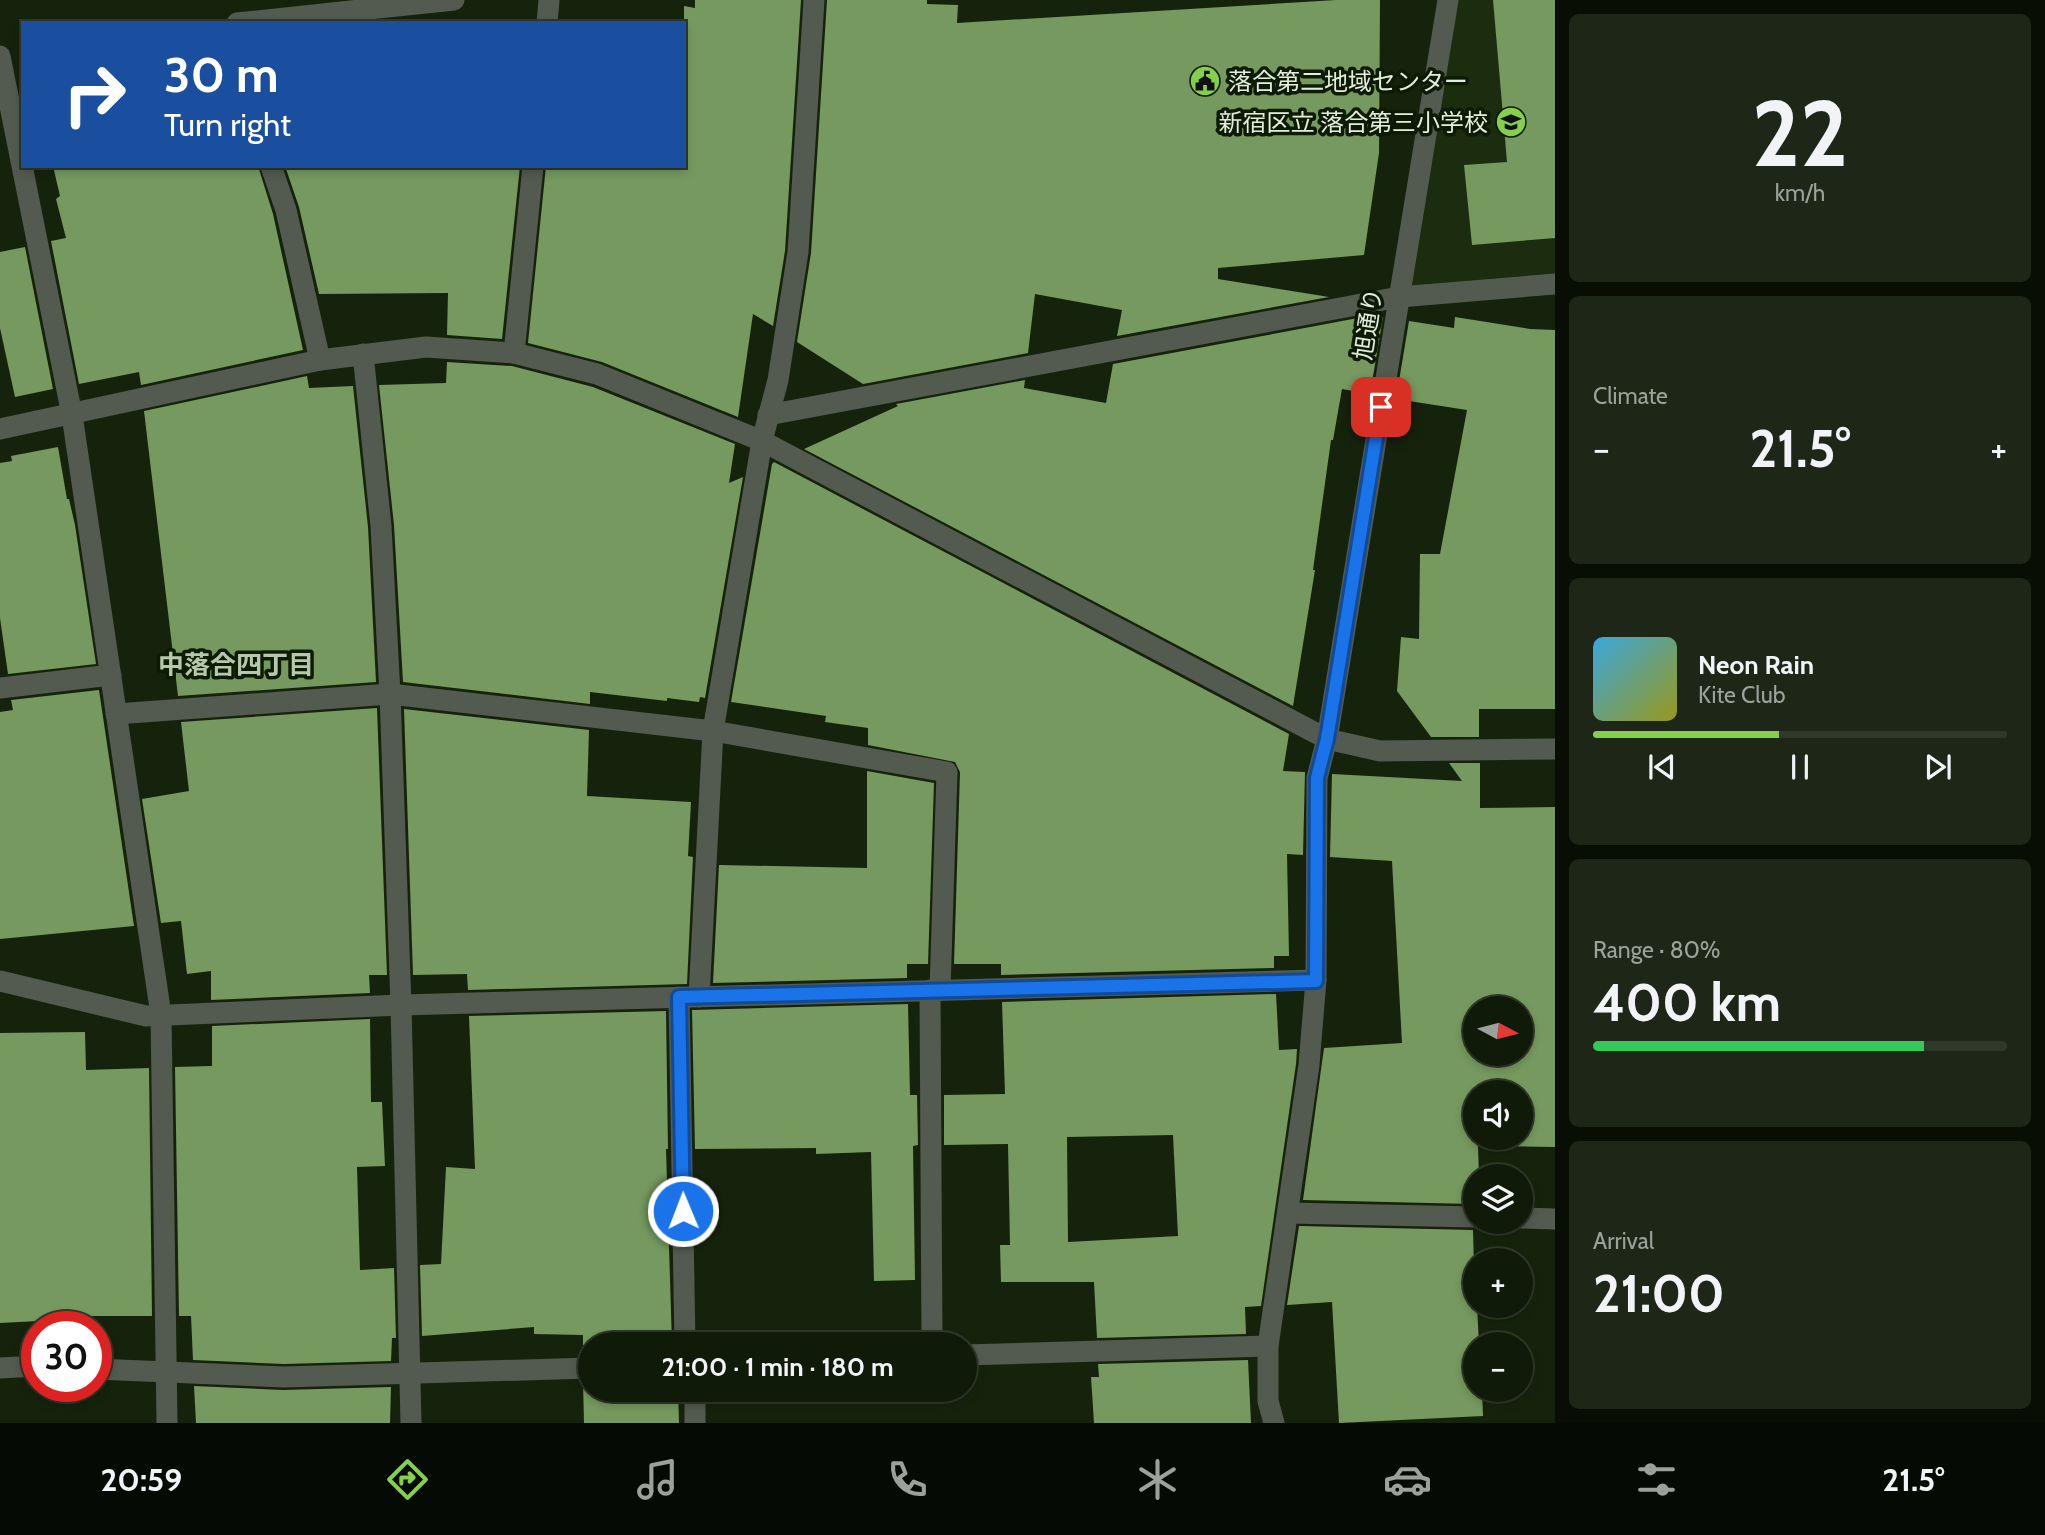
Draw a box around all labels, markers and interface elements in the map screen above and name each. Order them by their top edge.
text: 30 m [164,45,279,104]
icon: right [49,49,140,140]
public building icon: 落合第二地域センター [1188,64,1222,98]
place label: 落合第二地域センター [1228,67,1468,96]
text: 22 [1752,78,1848,189]
text: Turn right [164,105,291,144]
school or university icon: 新宿区立 落合第三小学校 [1494,105,1528,139]
place label: 新宿区立 落合第三小学校 [1219,108,1488,137]
text: km/h [1775,179,1825,207]
street label: 旭通り [1348,286,1388,362]
pin [1351,377,1411,437]
text: Climate [1593,382,1668,410]
icon: arrive [1362,388,1400,426]
text: 21.5° [1749,417,1851,480]
text: − [1593,425,1610,472]
text: + [1990,425,2007,472]
district label: 中落合四丁目 [158,649,314,681]
text: Neon Rain [1698,649,1814,681]
text: Kite Club [1698,681,1785,709]
icon: previous [1643,748,1681,786]
icon: pause [1781,748,1819,786]
icon: next [1919,748,1957,786]
text: Range · 80% [1593,936,1720,964]
text: 400 km [1593,971,1781,1034]
north arrow [1463,996,1533,1066]
map controls [1463,996,1533,1402]
button: sound [1463,1080,1533,1150]
button: layers [1463,1164,1533,1234]
position arrow [646,1174,720,1248]
text: Arrival [1593,1227,1654,1255]
button: + [1463,1248,1533,1318]
text: 21:00 [1593,1262,1725,1325]
speed limit sign: 30 [21,1311,112,1402]
button: − [1463,1332,1533,1402]
text: 21:00 · 1 min · 180 m [661,1351,894,1383]
icon: directions [383,1455,432,1504]
icon: music [633,1455,682,1504]
icon: phone [883,1455,932,1504]
icon: climate [1133,1455,1182,1504]
icon: car [1383,1455,1432,1504]
icon: filters [1632,1455,1681,1504]
text: 20:59 [100,1460,182,1499]
text: 21.5° [1882,1460,1945,1499]

